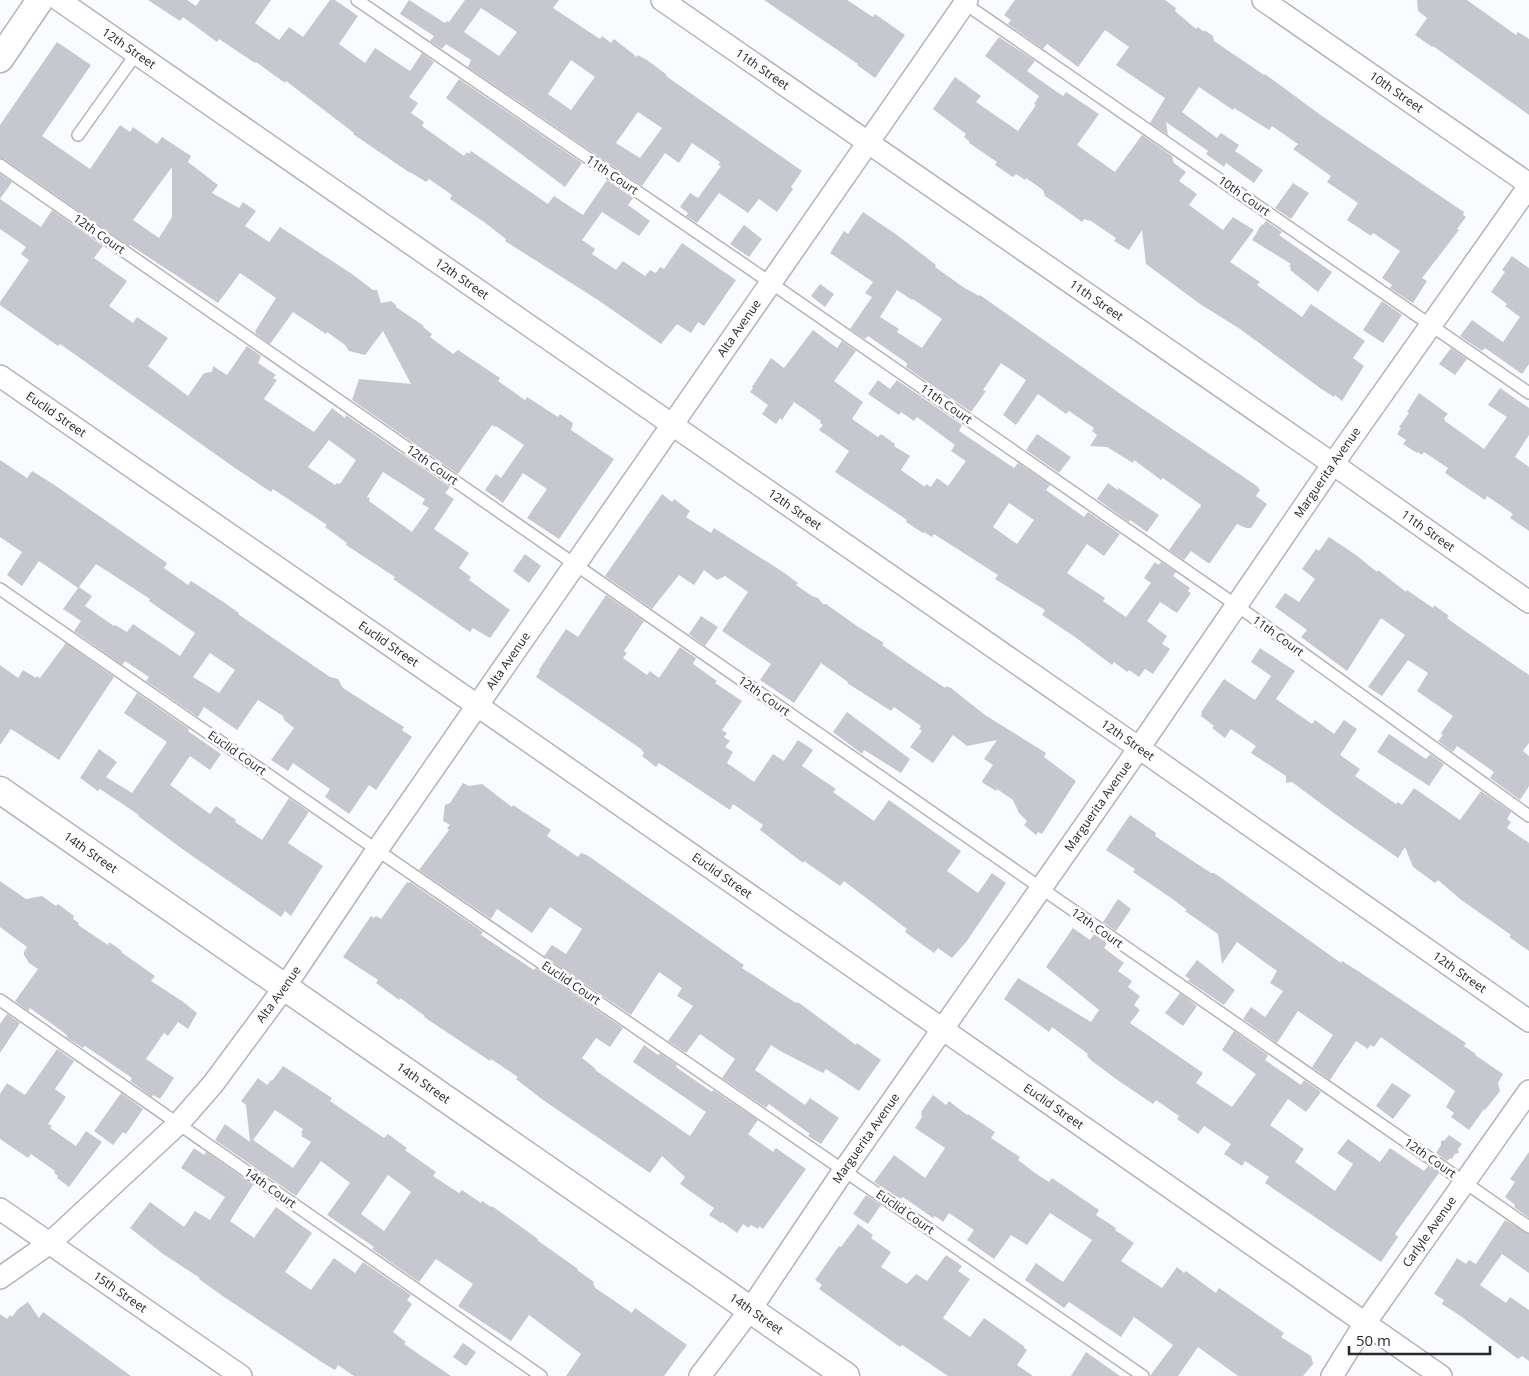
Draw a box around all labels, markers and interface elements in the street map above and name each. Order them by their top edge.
street label: 12th Street [99,23,160,73]
street label: 11th Street [732,44,793,94]
street label: 10th Street [1366,67,1427,116]
street label: 11th Court [583,151,642,198]
street label: 10th Court [1215,171,1274,220]
street label: 12th Court [70,209,129,258]
street label: 12th Street [432,254,492,303]
street label: 11th Street [1066,275,1127,325]
street label: Alta Avenue [713,296,765,360]
street label: 11th Court [917,379,976,428]
street label: Euclid Street [23,387,90,441]
street label: Marguerita Avenue [1290,423,1365,521]
street label: 12th Court [403,440,462,489]
street label: 12th Street [765,485,825,534]
street label: 11th Street [1398,506,1459,555]
street label: 11th Court [1249,611,1307,660]
street label: Euclid Street [355,617,422,671]
street label: Alta Avenue [482,628,534,693]
street label: 12th Court [735,671,794,720]
street label: 12th Street [1098,715,1158,764]
street label: Euclid Court [205,726,270,779]
street label: Marguerita Avenue [1060,757,1135,855]
street label: 14th Street [60,828,121,877]
street label: Euclid Street [689,848,756,902]
street label: 12th Court [1068,903,1127,952]
street label: 12th Street [1430,947,1490,997]
street label: Euclid Court [538,957,604,1009]
street label: Alta Avenue [252,962,305,1026]
street label: 14th Street [393,1058,454,1107]
street label: Euclid Street [1020,1079,1087,1133]
street label: Marguerita Avenue [828,1089,903,1187]
street label: 12th Court [1401,1133,1460,1182]
street label: 14th Court [241,1163,300,1212]
street label: Euclid Court [873,1185,938,1238]
street label: Carlyle Avenue [1398,1193,1460,1270]
street label: 15th Street [90,1267,151,1316]
street label: 14th Street [726,1289,787,1338]
scale bar [1349,1324,1490,1356]
text: 50 m [1356,1330,1391,1350]

